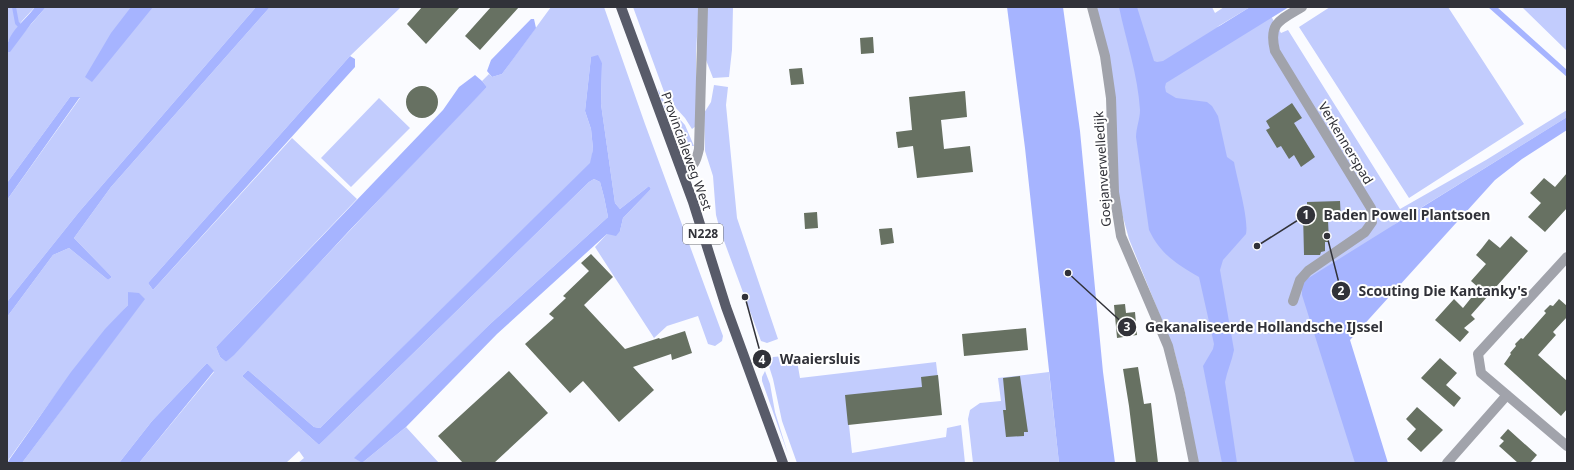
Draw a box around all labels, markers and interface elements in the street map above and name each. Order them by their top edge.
street label: Provincialeweg West [657,89,717,213]
street label: Verkennerspad [1314,99,1378,187]
street label: Goejanverwelledijk [1089,111,1115,227]
callout: Baden Powell Plantsoen [1296,202,1499,228]
text: Baden Powell Plantsoen [1324,205,1490,224]
text: 1 [1303,206,1309,223]
road number: N228 [683,224,723,244]
callout: Scouting Die Kantanky's [1331,278,1536,304]
text: Scouting Die Kantanky's [1359,281,1527,300]
text: 2 [1338,282,1345,299]
callout: Gekanaliseerde Hollandsche IJssel [1117,314,1391,340]
text: Gekanaliseerde Hollandsche IJssel [1145,317,1383,336]
text: 3 [1124,318,1131,335]
callout: Waaiersluis [752,346,868,372]
text: Waaiersluis [780,349,860,368]
text: 4 [759,351,766,368]

